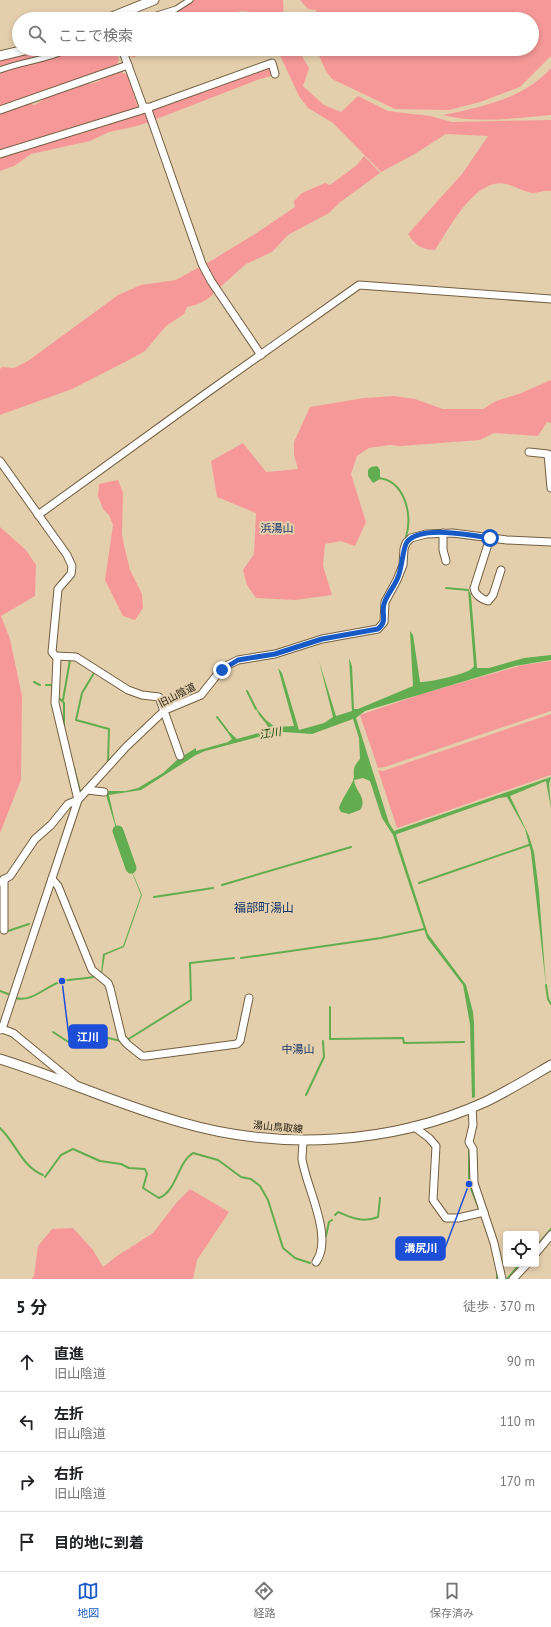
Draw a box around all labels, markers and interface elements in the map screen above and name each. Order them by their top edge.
search box [12,12,539,56]
icon: search [26,23,48,45]
text: ここで検索 [58,26,133,45]
district label: 浜湯山 [261,521,294,535]
route start [481,529,499,547]
route end [213,661,231,679]
street label: 旧山陰道 [156,680,198,710]
water label: 江川 [258,724,283,742]
district label: 福部町湯山 [234,900,294,915]
callout: 江川 [69,1025,107,1048]
text: 江川 [77,1030,99,1044]
district label: 中湯山 [282,1042,315,1056]
street label: 湯山鳥取線 [253,1118,303,1136]
map controls [503,1231,539,1267]
button: locate [503,1231,539,1267]
callout: 溝尻川 [396,1237,445,1260]
text: 溝尻川 [405,1241,438,1255]
text: 5 分 [16,1296,47,1318]
text: 徒歩 · 370 m [463,1298,535,1315]
text: 直進 [54,1344,84,1363]
icon: ahead [16,1351,38,1373]
text: 90 m [507,1353,535,1370]
text: 旧山陰道 [54,1365,106,1382]
text: 左折 [54,1404,84,1423]
icon: left [16,1411,38,1433]
text: 110 m [500,1413,535,1430]
text: 旧山陰道 [54,1425,106,1442]
text: 右折 [54,1464,84,1483]
icon: right [16,1471,38,1493]
text: 170 m [500,1473,535,1490]
text: 旧山陰道 [54,1485,106,1502]
icon: arrive [16,1531,38,1553]
text: 目的地に到着 [54,1533,144,1552]
tab: 地図 [77,1580,99,1620]
tab: 経路 [253,1580,275,1620]
tab: 保存済み [430,1580,474,1620]

